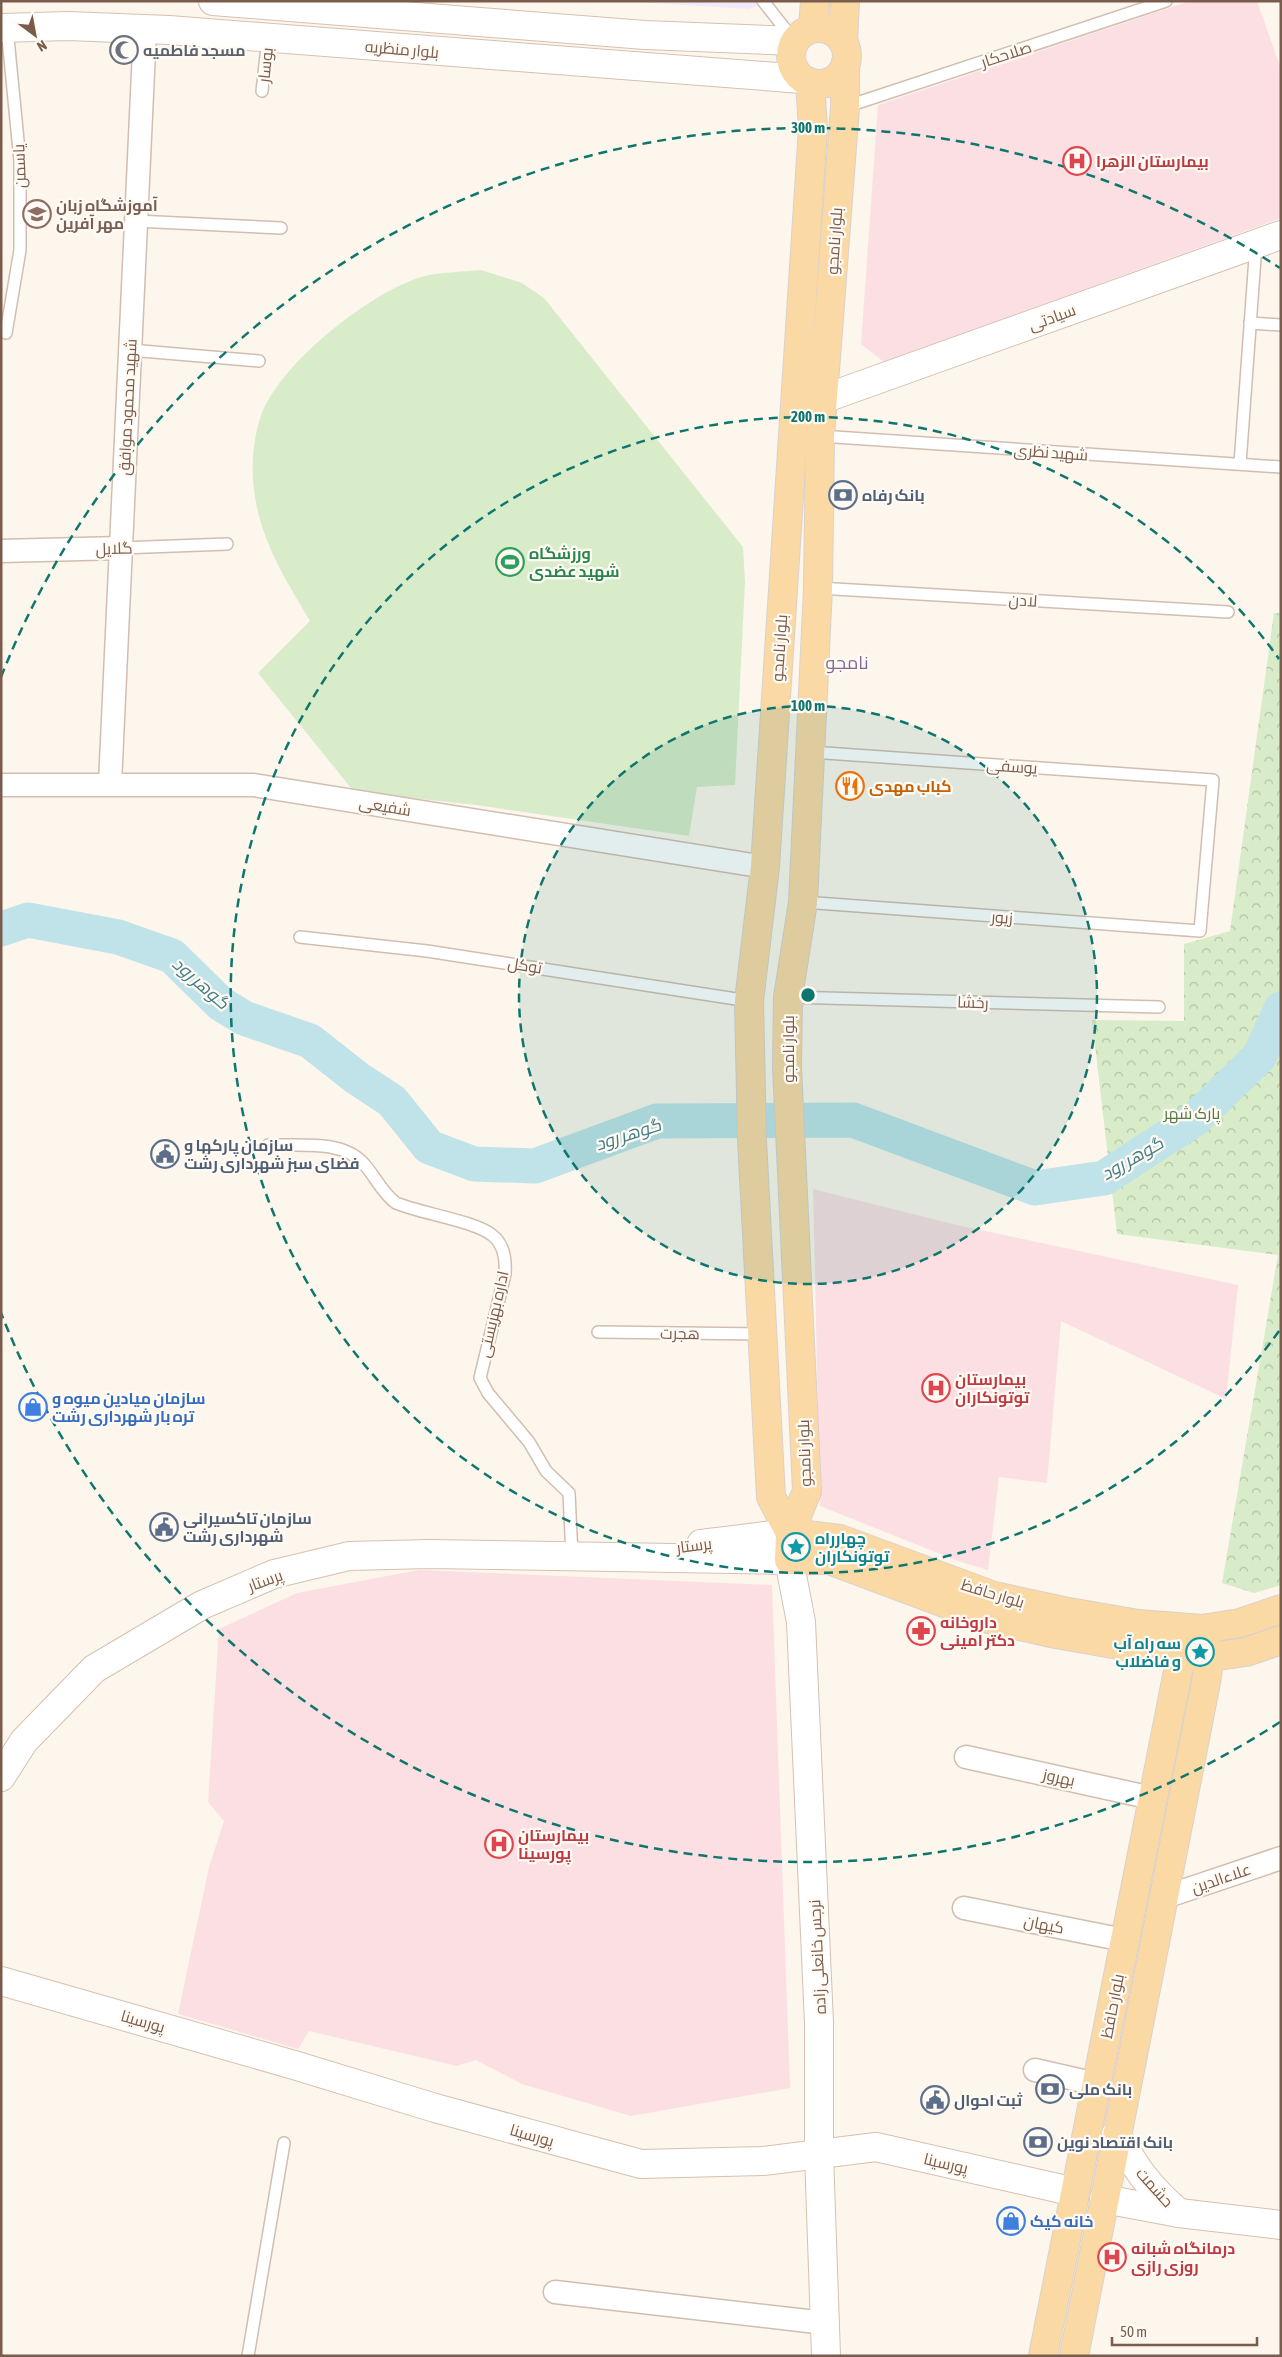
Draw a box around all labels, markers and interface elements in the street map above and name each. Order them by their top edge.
north arrow [10,10,60,60]
mosque icon: مسجد فاطمیه [109,35,139,65]
text: N [34,37,50,55]
street label: بلوار منظریه [364,37,440,62]
street label: صلاحکار [977,37,1034,72]
place label: مسجد فاطمیه [143,41,246,59]
street label: بوسار [254,46,277,85]
text: 300 m [791,119,825,136]
street label: یاسمن [9,143,31,188]
hospital icon: بیمارستان الزهرا [1062,146,1092,176]
place label: بیمارستان الزهرا [1096,152,1209,171]
place label: آموزشگاه زبان مهر آفرین [56,196,158,233]
school or university icon: آموزشگاه زبان مهر آفرین [22,199,52,229]
street label: بلوار نامجو [823,207,846,275]
street label: سیادتی [1026,300,1079,336]
street label: شهید محمود موافق [114,338,142,476]
text: 200 m [791,408,825,425]
street label: شهید نظری [1013,440,1089,466]
bank icon: بانک رفاه [828,480,858,510]
place label: بانک رفاه [862,486,925,505]
street label: گلایل [95,538,133,560]
place label: ورزشگاه شهید عضدی [529,544,620,581]
sports icon: ورزشگاه شهید عضدی [495,547,525,577]
street label: لادن [1008,590,1038,612]
street label: بلوار نامجو [768,614,791,682]
district label: نامجو [826,652,868,674]
text: 100 m [791,697,825,714]
street label: یوسفی [986,755,1039,779]
restaurant icon: کباب مهدی [835,771,865,801]
place label: کباب مهدی [869,777,952,796]
street label: شفیعی [357,793,412,821]
street label: زیور [989,907,1014,928]
water label: گوهر رود [168,953,234,1014]
street label: توکل [506,953,544,979]
centre of rings [799,986,817,1004]
street label: رخشا [957,992,989,1013]
street label: بلوار نامجو [779,1015,798,1083]
park label: پارک شهر [1163,1104,1221,1125]
water label: گوهر رود [592,1113,664,1154]
water label: گوهر رود [1097,1131,1167,1184]
place label: سازمان پارکها و فضای سبز شهرداری رشت [184,1136,360,1173]
public building icon: سازمان پارکها و فضای سبز شهرداری رشت [150,1139,180,1169]
street label: اداره بهزیستی [474,1269,514,1360]
street label: هجرت [660,1324,700,1343]
place label: بیمارستان توتونکاران [955,1370,1031,1407]
hospital icon: بیمارستان توتونکاران [921,1373,951,1403]
place label: سازمان میادین میوه و تره بار شهرداری رشت [52,1389,206,1426]
shop icon: سازمان میادین میوه و تره بار شهرداری رشت [18,1392,48,1422]
street label: بلوار نامجو [794,1419,815,1487]
place label: سازمان تاکسیرانی شهرداری رشت [183,1509,312,1546]
public building icon: سازمان تاکسیرانی شهرداری رشت [149,1512,179,1542]
place label: چهارراه توتونکاران [815,1529,891,1566]
place icon: چهارراه توتونکاران [781,1532,811,1562]
street label: پرستار [674,1534,714,1559]
street label: پرستار [244,1565,287,1598]
street label: بلوار حافظ [959,1575,1027,1612]
place label: داروخانه دکتر امینی [940,1613,1015,1650]
pharmacy icon: داروخانه دکتر امینی [906,1616,936,1646]
place label: سه راه آب و فاضلاب [1114,1634,1181,1671]
place icon: سه راه آب و فاضلاب [1185,1637,1215,1667]
street label: بهروز [1040,1765,1077,1791]
place label: بیمارستان پورسینا [518,1826,589,1865]
hospital icon: بیمارستان پورسینا [484,1829,514,1859]
street label: علاءالدین [1189,1859,1254,1898]
street label: نرجس خانعلی زاده [805,1899,831,2015]
street label: کیهان [1022,1911,1066,1939]
street label: بلوار حافظ [1097,1972,1128,2040]
street label: پورسینا [118,2006,168,2039]
bank icon: بانک ملی [1035,2074,1065,2104]
place label: بانک ملی [1069,2080,1132,2099]
public building icon: ثبت احوال [920,2085,950,2115]
place label: ثبت احوال [954,2091,1023,2110]
street label: پورسینا [507,2120,557,2153]
bank icon: بانک اقتصاد نوین [1023,2127,1053,2157]
place label: بانک اقتصاد نوین [1057,2133,1173,2152]
street label: پورسینا [921,2149,971,2180]
street label: حشمت [1133,2164,1177,2210]
shop icon: خانه کیک [996,2206,1026,2236]
place label: خانه کیک [1030,2212,1093,2230]
place label: درمانگاه شبانه روزی رازی [1131,2239,1235,2276]
hospital icon: درمانگاه شبانه روزی رازی [1097,2242,1127,2272]
scale bar [1112,2314,1257,2346]
text: 50 m [1120,2323,1147,2340]

